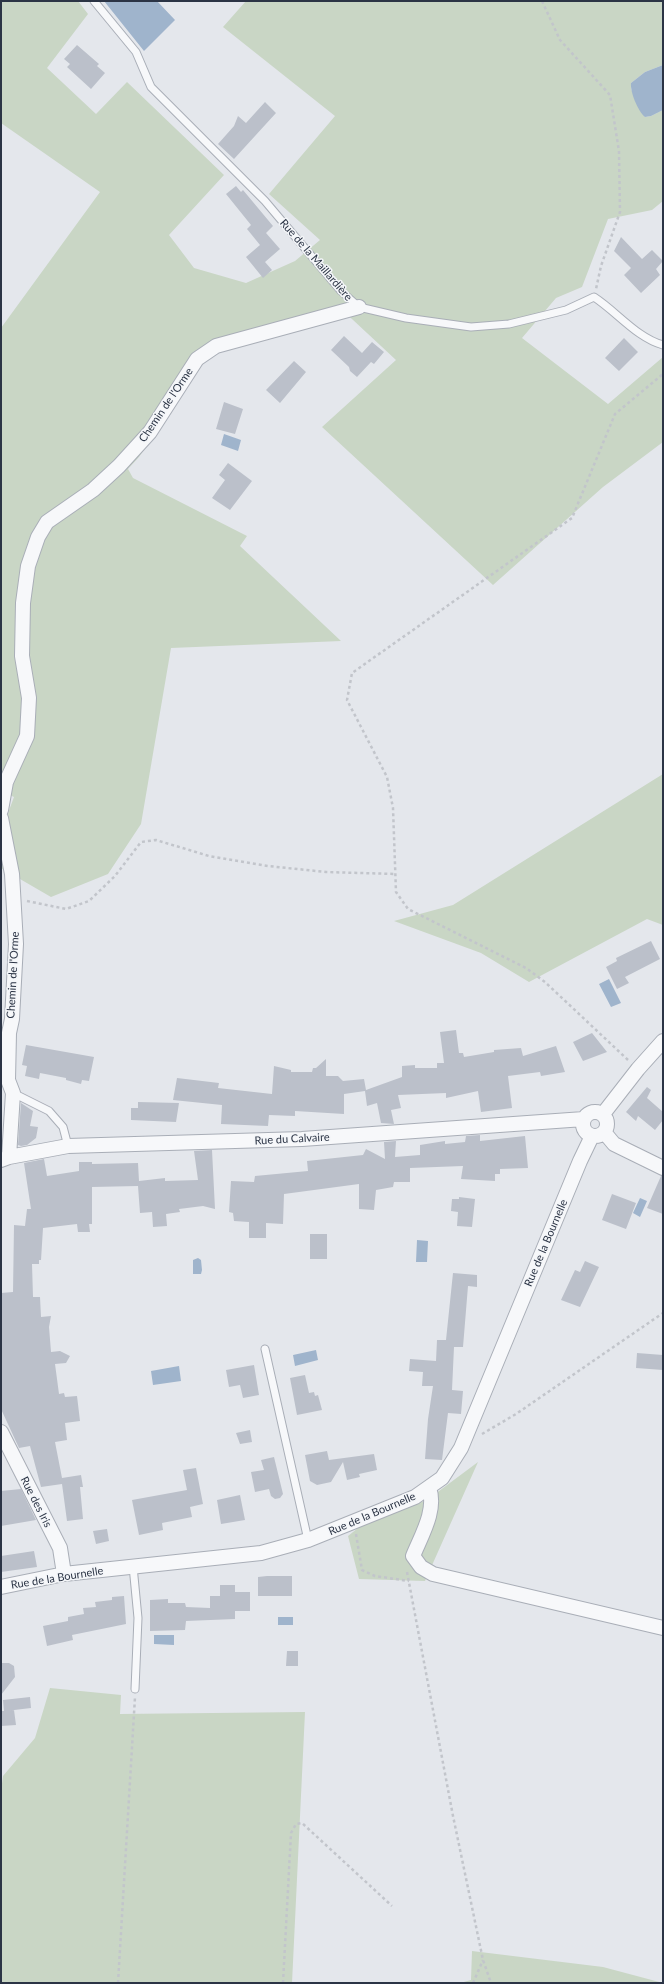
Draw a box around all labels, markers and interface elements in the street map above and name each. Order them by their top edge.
street label: Rue de la Maillardière [277,216,355,304]
street label: Chemin de l'Orme [136,365,196,445]
street label: Chemin de l'Orme [4,931,22,1019]
street label: Rue du Calvaire [254,1130,330,1148]
street label: Rue de la Bournelle [522,1197,570,1289]
street label: Rue des Iris [18,1474,54,1530]
street label: Rue de la Bournelle [326,1490,418,1538]
street label: Rue de la Bournelle [10,1564,104,1592]

